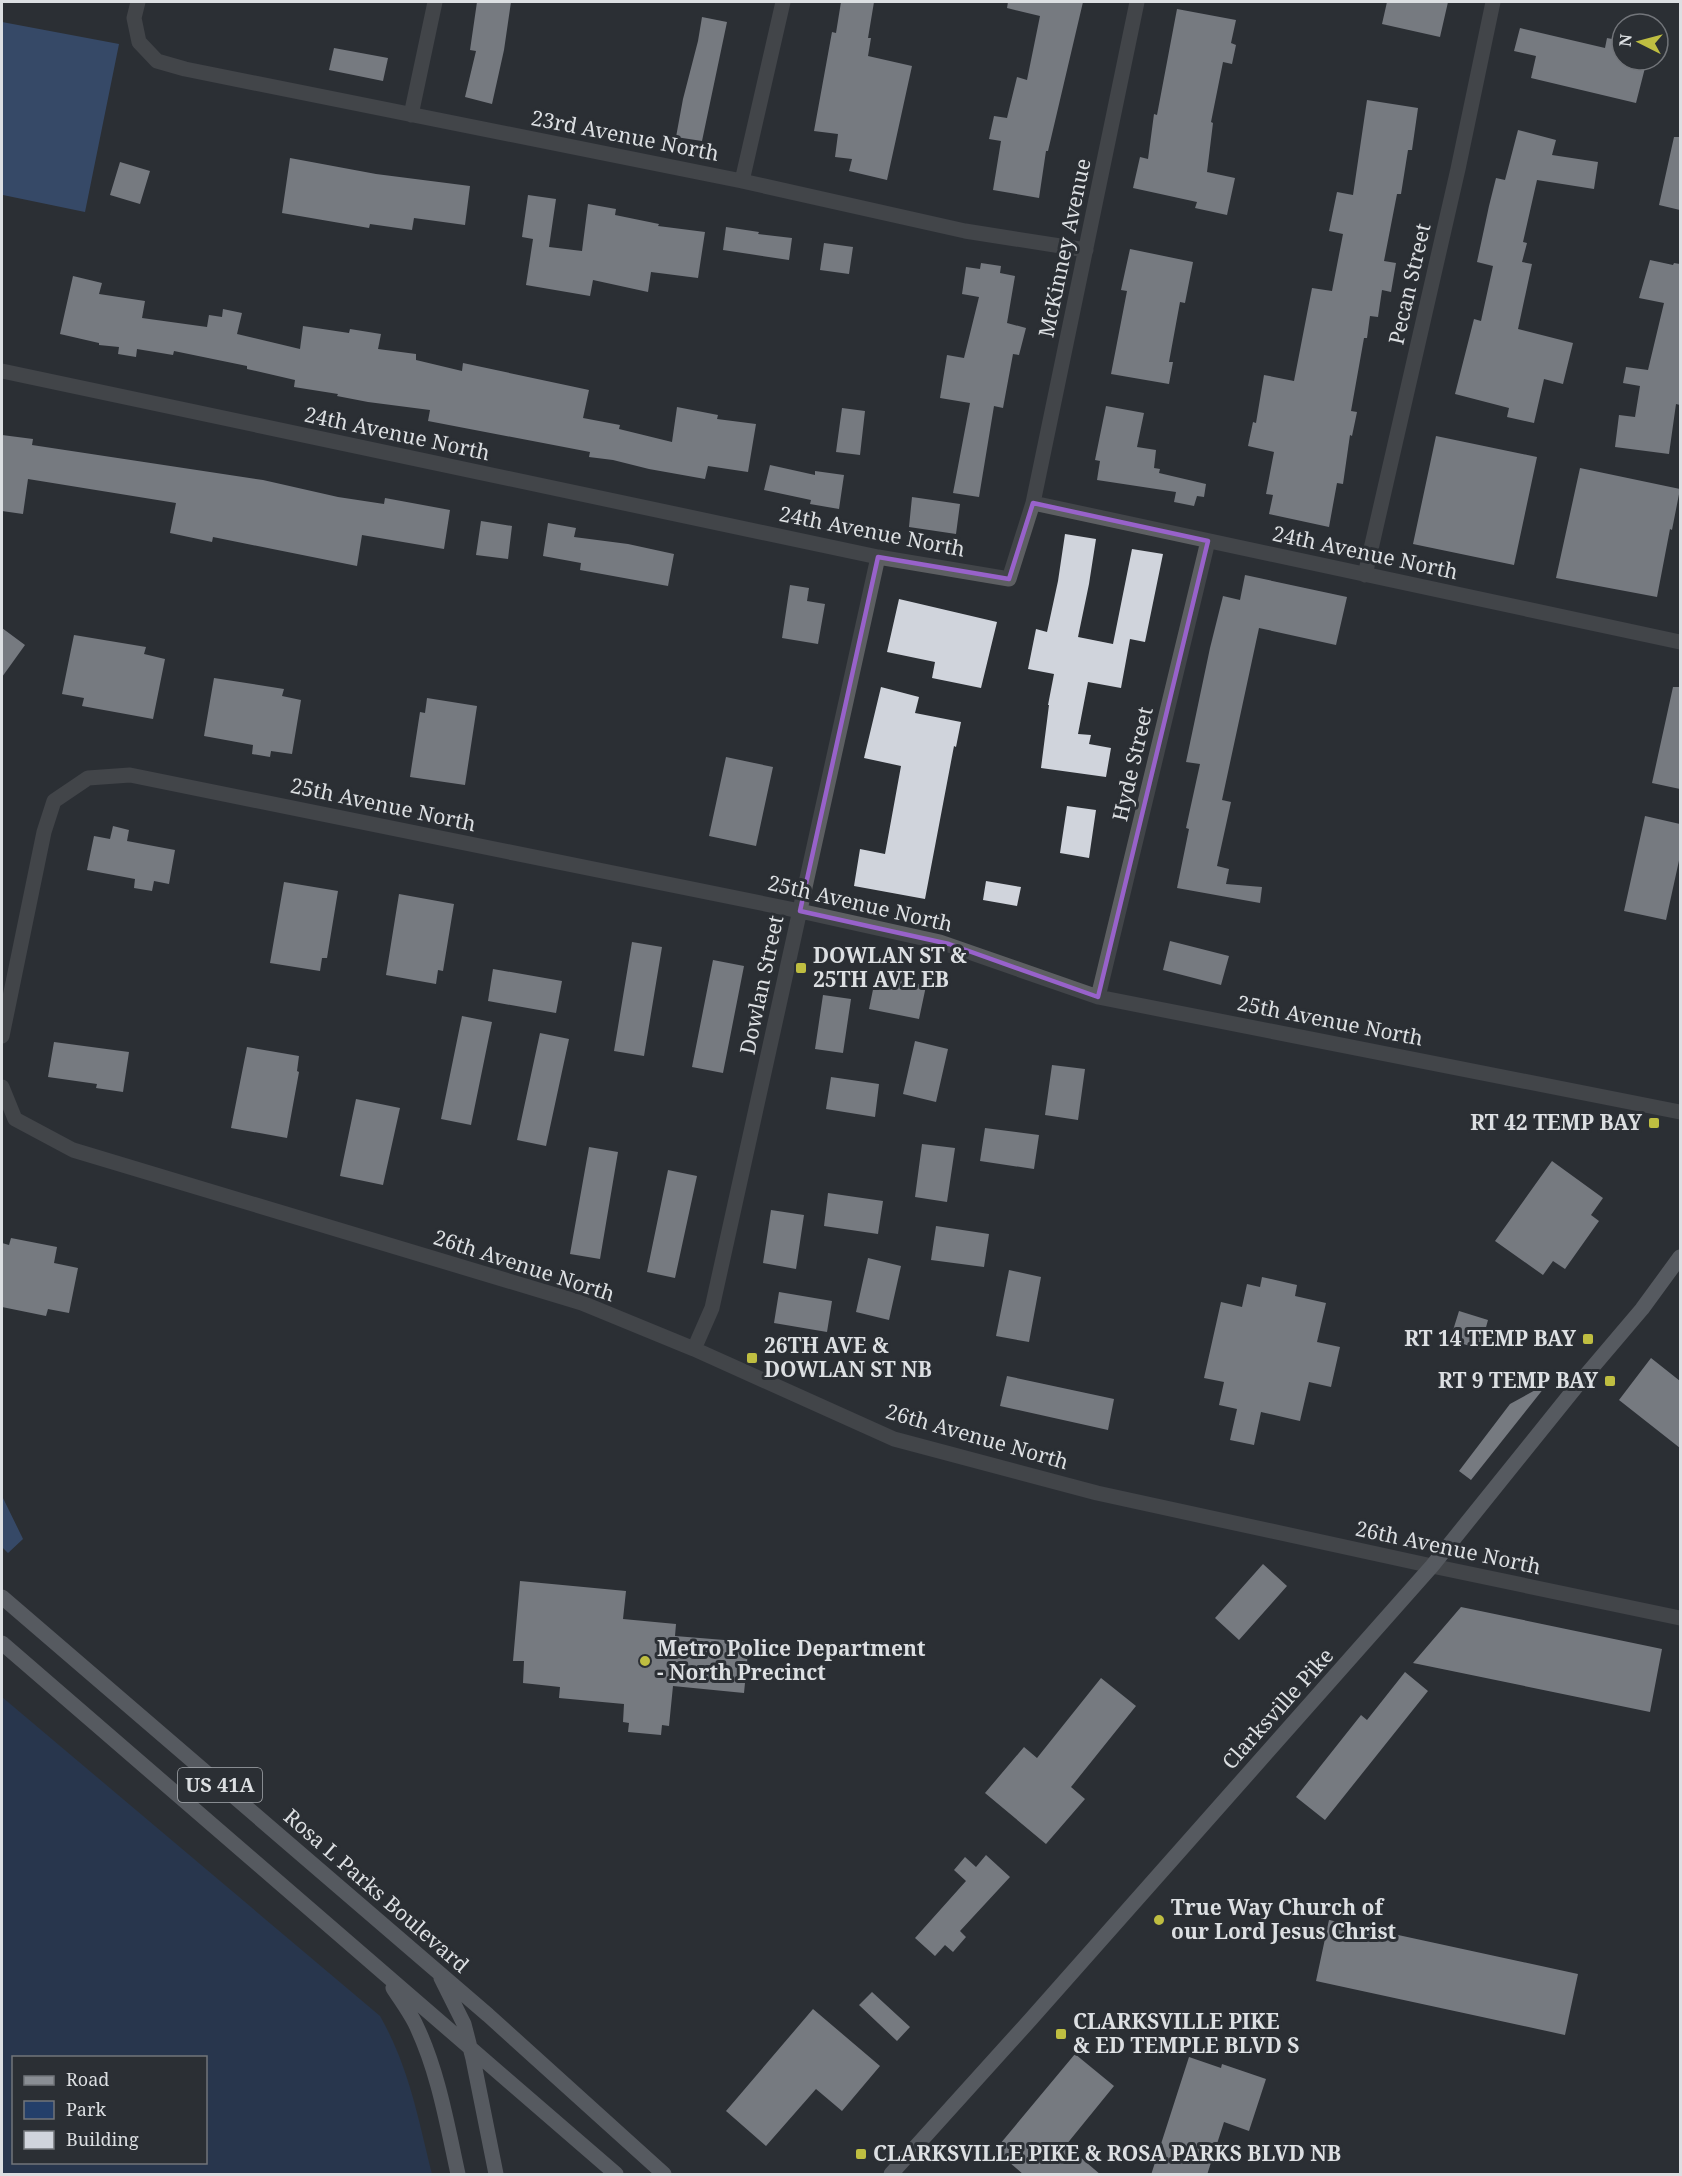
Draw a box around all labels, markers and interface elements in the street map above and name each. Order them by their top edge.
north arrow [1610,12,1670,72]
text: N [1613,33,1637,48]
street label: 23rd Avenue North [529,103,722,167]
street label: McKinney Avenue [1031,156,1097,340]
street label: Pecan Street [1381,220,1437,347]
street label: 24th Avenue North [302,400,493,466]
street label: 24th Avenue North [777,499,968,563]
street label: 24th Avenue North [1270,519,1461,585]
street label: Hyde Street [1105,704,1159,824]
street label: 25th Avenue North [288,771,479,837]
street label: 25th Avenue North [765,868,955,938]
street label: Dowlan Street [733,913,789,1057]
place label: DOWLAN ST & 25TH AVE EB [813,941,967,993]
marker: DOWLAN ST & 25TH AVE EB [794,961,808,975]
street label: 25th Avenue North [1235,988,1426,1052]
place label: RT 42 TEMP BAY [1470,1108,1642,1136]
marker: RT 42 TEMP BAY [1647,1116,1661,1130]
street label: 26th Avenue North [430,1223,618,1308]
place label: RT 14 TEMP BAY [1404,1324,1576,1352]
place label: 26TH AVE & DOWLAN ST NB [764,1331,932,1383]
marker: RT 14 TEMP BAY [1581,1332,1595,1346]
marker: 26TH AVE & DOWLAN ST NB [745,1351,759,1365]
place label: RT 9 TEMP BAY [1438,1366,1598,1394]
marker: RT 9 TEMP BAY [1603,1374,1617,1388]
street label: 26th Avenue North [883,1397,1072,1476]
street label: 26th Avenue North [1353,1514,1544,1580]
place label: Metro Police Department - North Precinct [657,1634,926,1686]
street label: Clarksville Pike [1215,1642,1339,1775]
marker: Metro Police Department - North Precinct [638,1654,652,1668]
road number: US 41A [178,1768,262,1802]
street label: Rosa L Parks Boulevard [278,1802,475,1978]
place label: True Way Church of our Lord Jesus Christ [1171,1893,1397,1945]
marker: True Way Church of our Lord Jesus Christ [1152,1913,1166,1927]
place label: CLARKSVILLE PIKE & ED TEMPLE BLVD S [1073,2007,1299,2059]
marker: CLARKSVILLE PIKE & ED TEMPLE BLVD S [1054,2027,1068,2041]
legend [12,2056,207,2164]
text: Road [66,2067,109,2091]
text: Park [66,2097,106,2121]
text: Building [66,2127,139,2151]
place label: CLARKSVILLE PIKE & ROSA PARKS BLVD NB [873,2139,1341,2167]
marker: CLARKSVILLE PIKE & ROSA PARKS BLVD NB [854,2147,868,2161]

